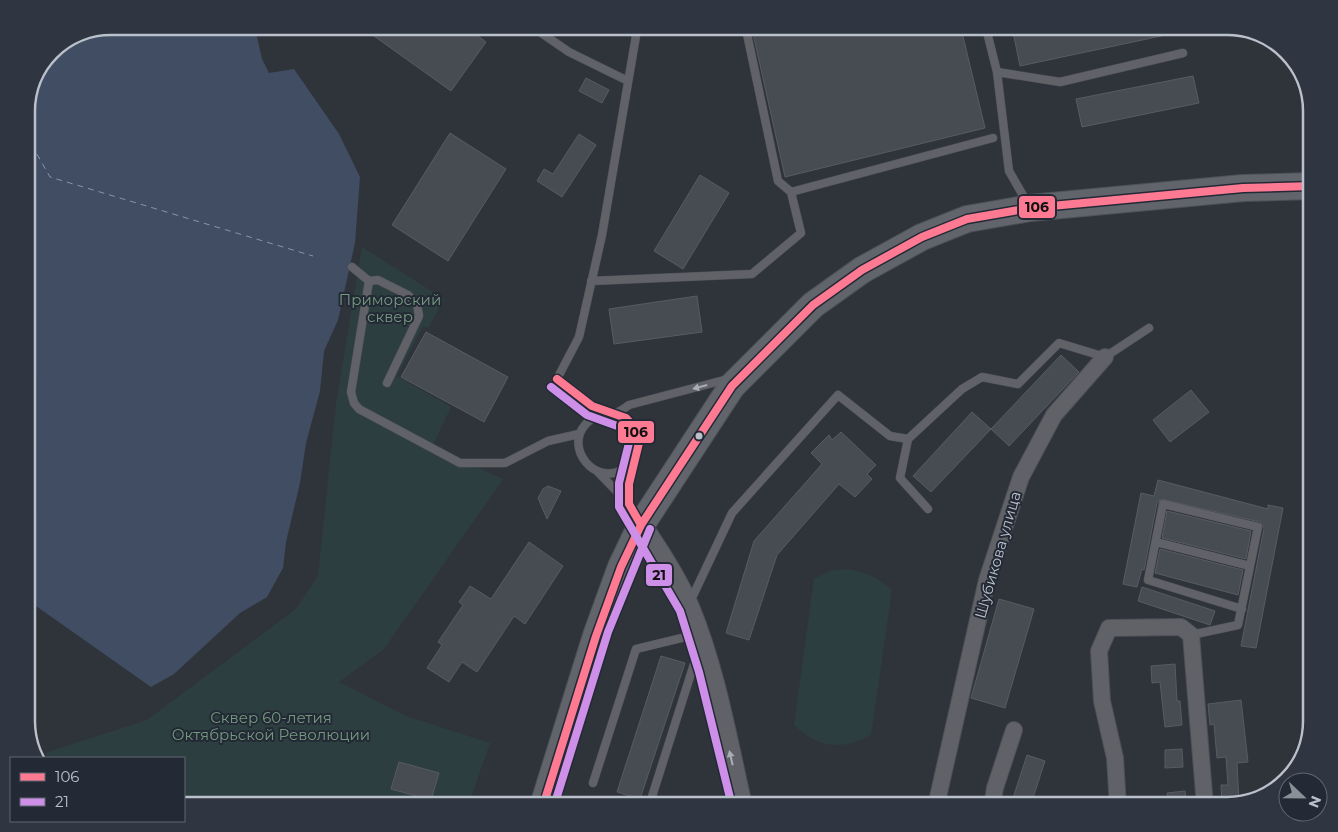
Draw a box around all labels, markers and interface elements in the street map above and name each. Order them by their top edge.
line badge: 106 [1018,195,1056,219]
text: 106 [1025,198,1049,216]
park label: Приморский сквер [339,290,441,326]
one-way arrow [692,383,707,391]
line badge: 106 [617,420,655,444]
text: 106 [624,423,648,441]
unlabelled marker [694,431,704,441]
street label: Шубикова улица [970,489,1025,621]
line badge: 21 [645,563,673,587]
text: 21 [652,566,666,584]
park label: Сквер 60-летия Октябрьской Революции [172,708,370,744]
one-way arrow [727,751,735,766]
legend [10,757,185,822]
text: 106 [55,767,79,786]
north arrow [1278,772,1328,822]
text: 21 [55,792,69,811]
text: N [1305,793,1326,810]

